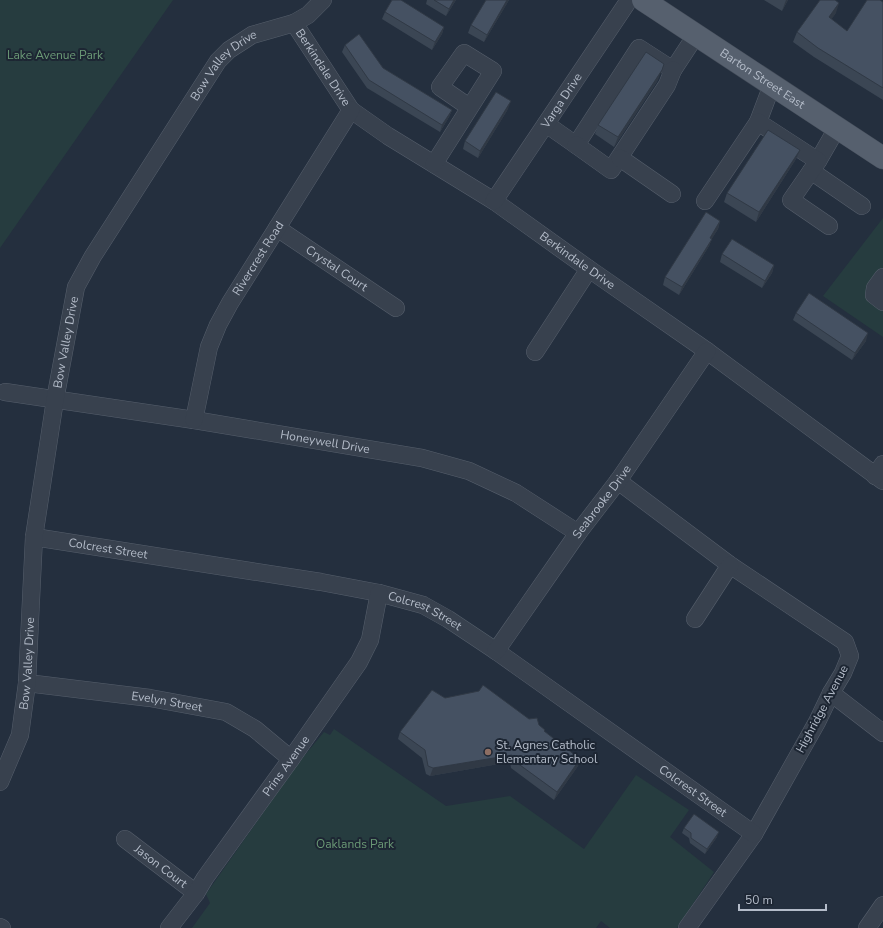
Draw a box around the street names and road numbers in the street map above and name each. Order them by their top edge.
street label: Bow Valley Drive [187,26,258,104]
street label: Berkindale Drive [292,26,354,109]
street label: Barton Street East [717,45,809,113]
street label: Varga Drive [537,70,586,132]
street label: Rivercrest Road [229,218,287,299]
street label: Berkindale Drive [536,228,618,293]
street label: Crystal Court [303,242,372,295]
street label: Bow Valley Drive [49,295,82,389]
street label: Honeywell Drive [279,427,371,457]
street label: Seabrooke Drive [569,462,635,542]
street label: Colcrest Street [67,535,150,563]
street label: Colcrest Street [386,588,466,634]
street label: Bow Valley Drive [15,617,38,711]
street label: Highridge Avenue [792,662,852,756]
street label: Evelyn Street [130,688,204,716]
street label: Prins Avenue [259,732,313,799]
street label: Colcrest Street [656,761,731,821]
street label: Jason Court [130,840,191,892]

